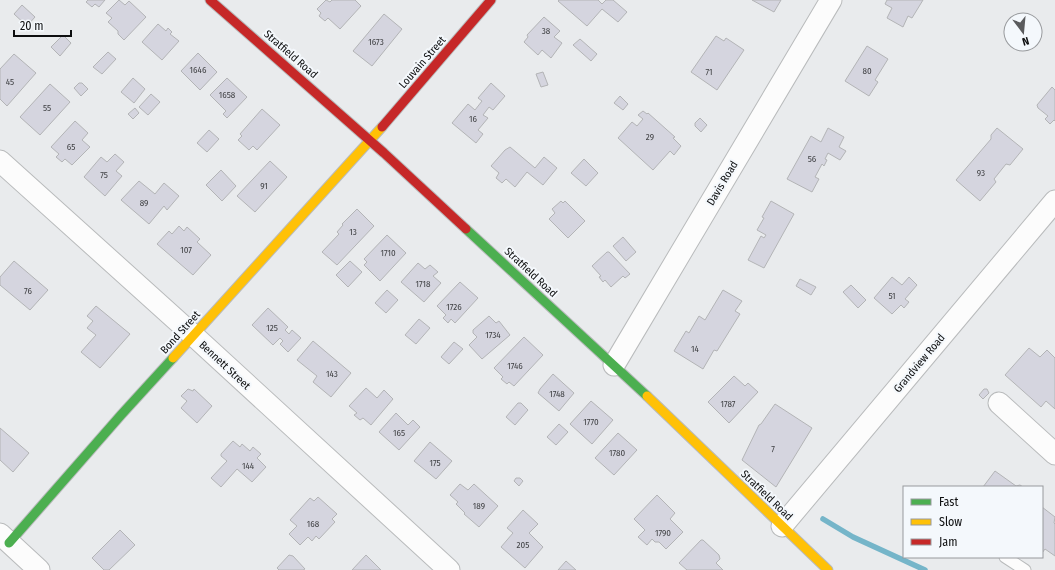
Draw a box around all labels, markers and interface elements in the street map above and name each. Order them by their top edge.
scale bar [14,12,71,38]
north arrow [1003,12,1043,52]
text: 20 m [20,19,44,33]
house number: 38 [542,26,551,36]
street label: Stratfield Road [261,28,320,81]
street label: Louvain Street [396,33,449,91]
text: N [1021,34,1031,48]
house number: 1673 [368,37,384,47]
house number: 1646 [190,65,207,75]
house number: 80 [862,66,872,76]
house number: 71 [705,67,713,77]
house number: 45 [6,77,14,87]
house number: 1658 [219,90,236,100]
house number: 55 [43,103,51,113]
house number: 16 [469,114,478,124]
house number: 29 [646,132,654,142]
house number: 65 [67,142,75,152]
house number: 56 [808,154,817,164]
street label: Davis Road [704,159,741,208]
house number: 93 [977,168,985,178]
house number: 75 [100,170,108,180]
house number: 91 [260,181,268,191]
house number: 89 [140,198,148,208]
house number: 13 [349,227,357,237]
house number: 107 [180,245,192,255]
street label: Stratfield Road [502,245,560,300]
house number: 1710 [380,248,396,258]
house number: 1718 [415,279,431,289]
house number: 76 [24,286,32,296]
house number: 51 [888,291,896,301]
house number: 1726 [446,302,462,312]
street label: Bond Street [158,308,203,356]
house number: 125 [266,323,278,333]
house number: 1734 [485,330,501,340]
street label: Grandview Road [891,331,948,395]
street label: Bennett Street [196,338,253,393]
house number: 14 [691,344,700,354]
house number: 1746 [507,361,523,371]
house number: 143 [326,369,338,379]
house number: 1748 [549,389,565,399]
house number: 1787 [720,399,736,409]
house number: 1770 [583,417,599,427]
house number: 165 [393,428,405,438]
house number: 7 [771,444,775,454]
house number: 1780 [609,448,625,458]
house number: 175 [429,458,441,468]
house number: 144 [242,461,255,471]
street label: Stratfield Road [738,467,795,523]
legend [903,486,1043,558]
text: Fast [939,495,958,509]
house number: 189 [473,501,485,511]
text: Slow [939,515,962,529]
house number: 168 [307,519,320,529]
house number: 1790 [655,528,671,538]
text: Jam [939,535,957,549]
house number: 205 [517,540,529,550]

